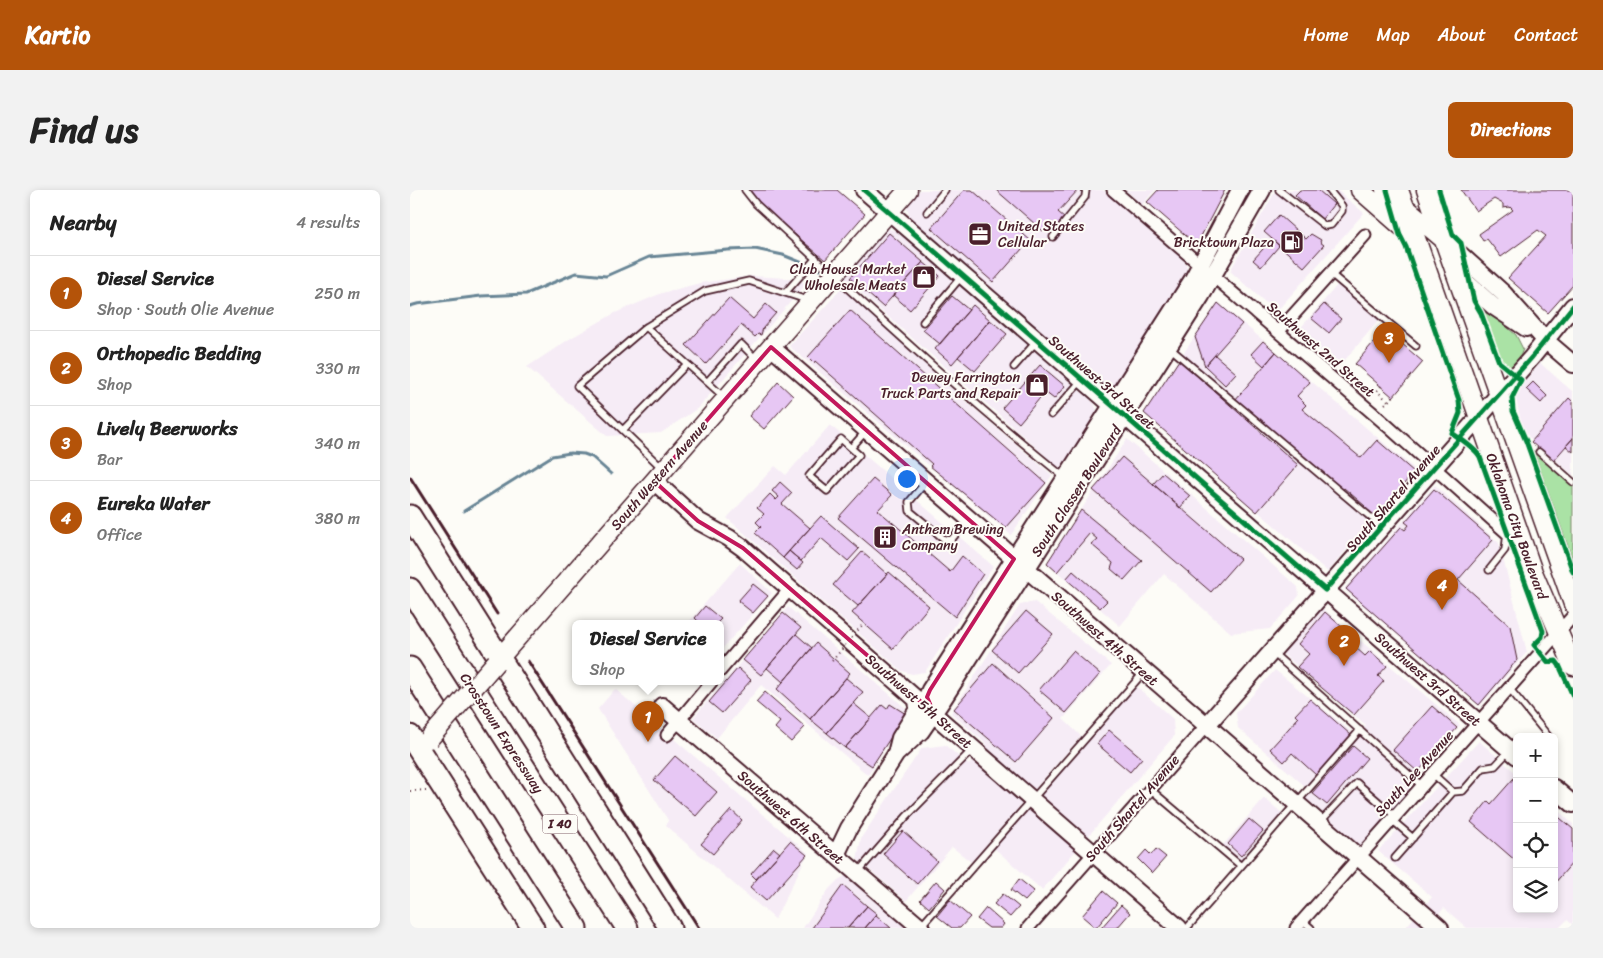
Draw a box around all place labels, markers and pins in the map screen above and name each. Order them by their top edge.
place label: United States Cellular [998,214,1084,255]
office icon: United States Cellular [967,221,993,247]
fuel station icon: Bricktown Plaza [1279,229,1305,255]
place label: Bricktown Plaza [1174,230,1274,255]
place label: Club House Market Wholesale Meats [790,257,907,298]
shop icon: Club House Market Wholesale Meats [911,264,937,290]
pin: 3 [1373,322,1405,363]
place label: Dewey Farrington Truck Parts and Repair [880,365,1021,406]
shop icon: Dewey Farrington Truck Parts and Repair [1024,372,1050,398]
place label: Anthem Brewing Company [901,517,1004,558]
building icon: Anthem Brewing Company [872,524,898,550]
pin: 4 [1426,569,1458,610]
pin: 2 [1328,625,1360,666]
pin: 1 [632,701,664,742]

